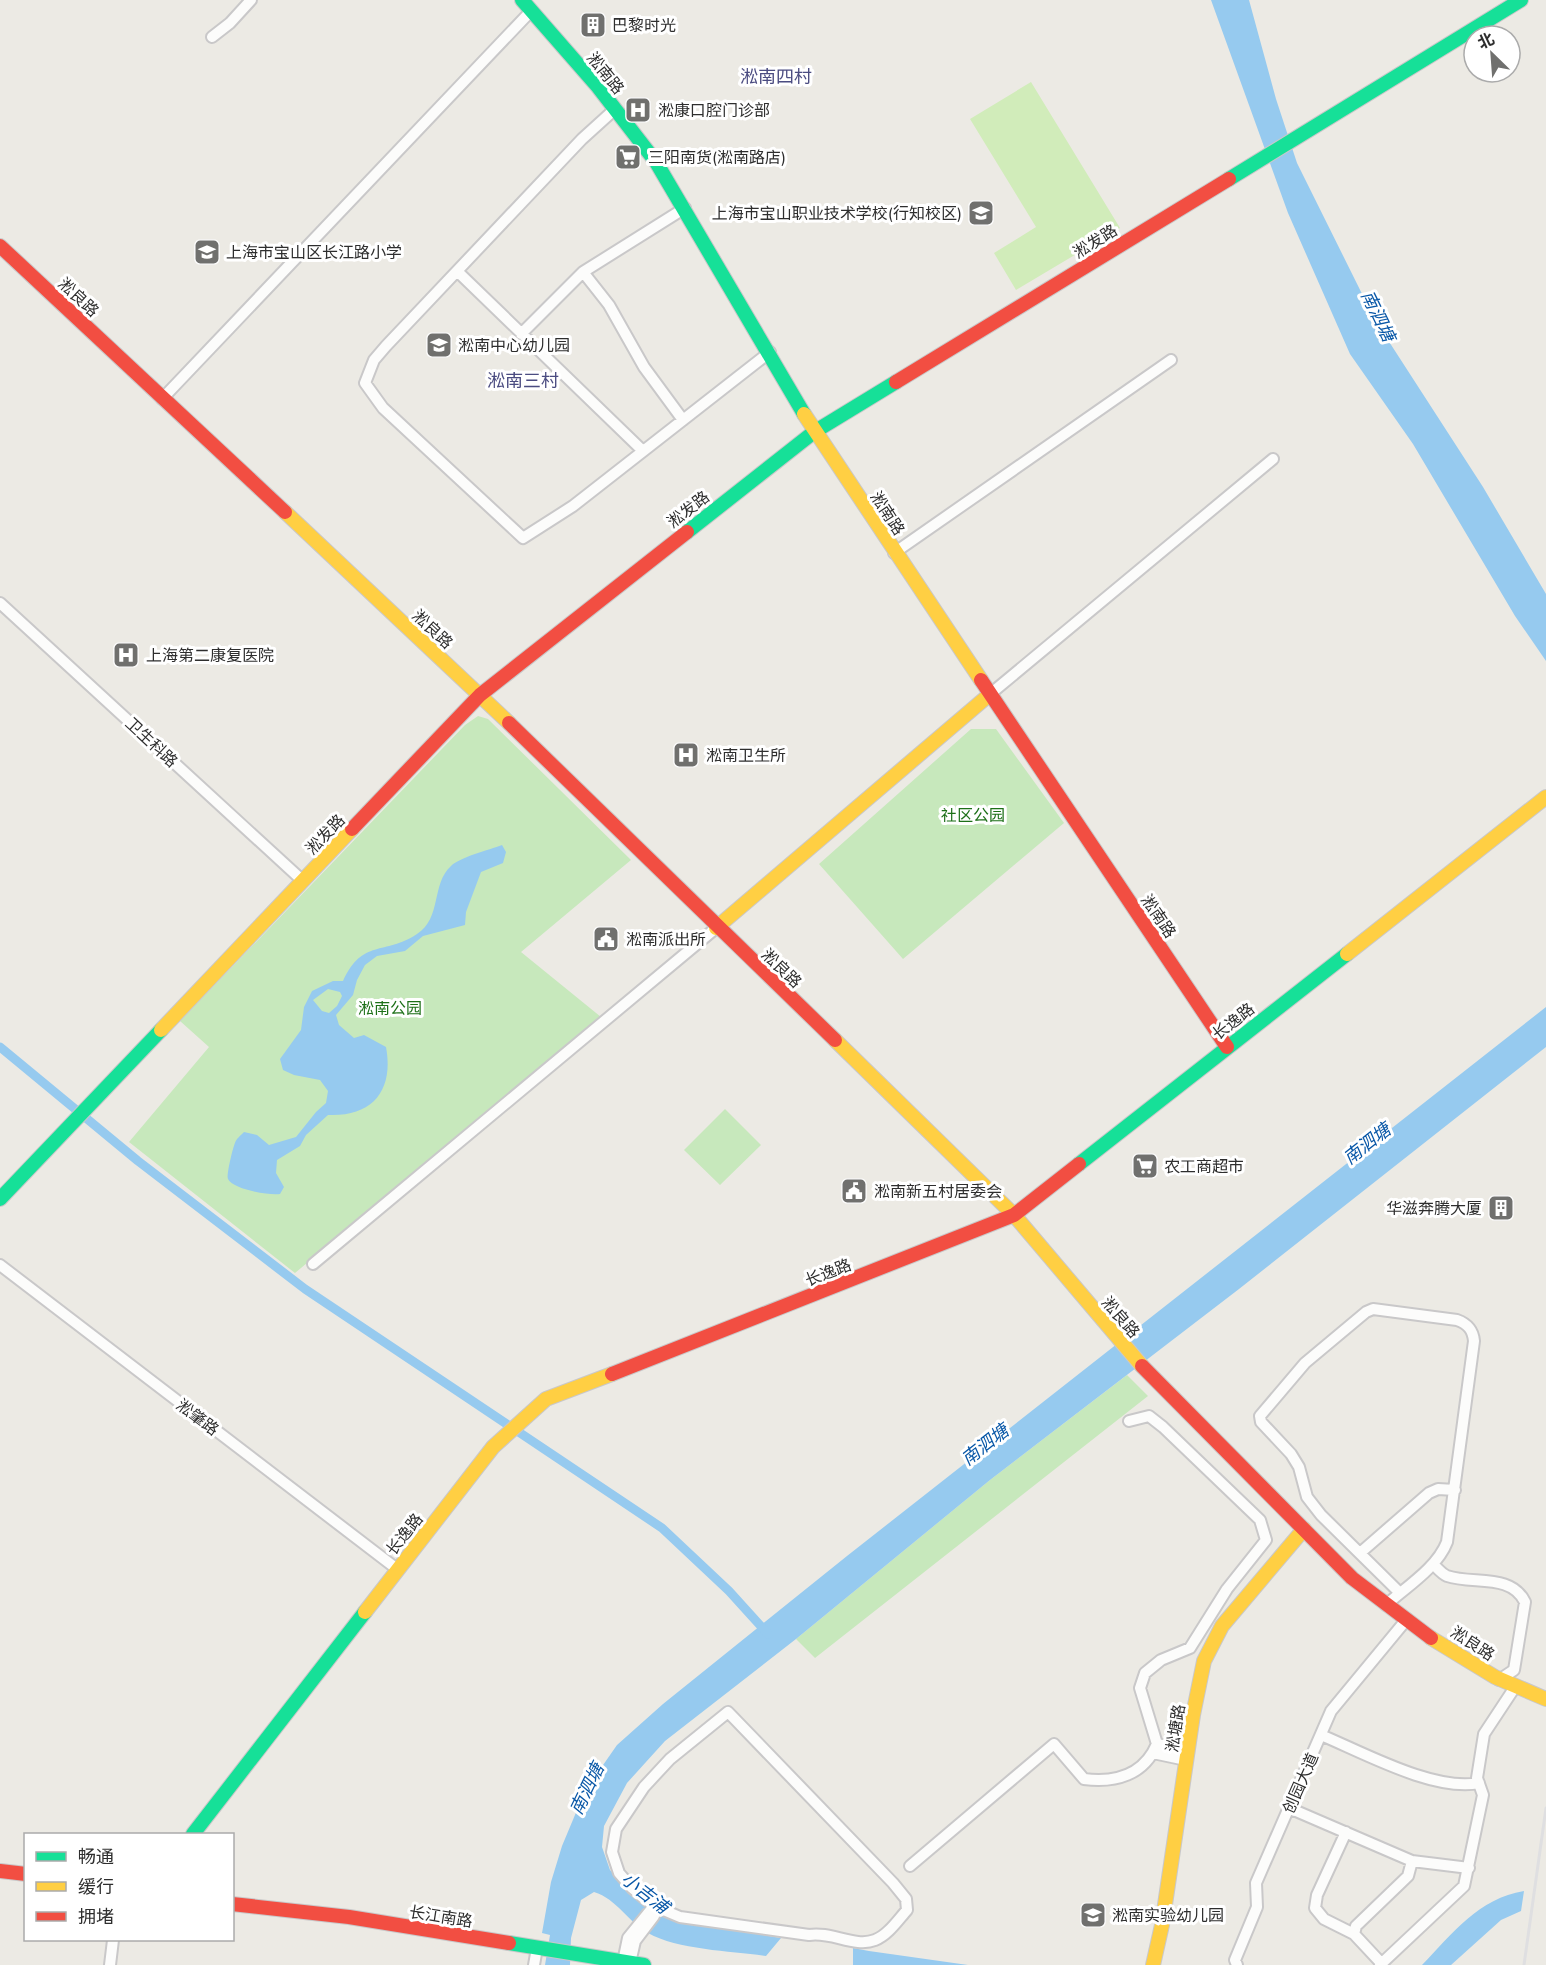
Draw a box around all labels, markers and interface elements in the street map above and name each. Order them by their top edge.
building icon: 巴黎时光 [578,10,608,40]
place label: 巴黎时光 [612,15,676,37]
north arrow [1462,24,1522,84]
text: 北 [1474,28,1498,55]
street label: 淞南路 [582,48,629,99]
district label: 淞南四村 [740,65,812,89]
hospital icon: 淞康口腔门诊部 [623,95,653,125]
place label: 淞康口腔门诊部 [658,100,770,122]
supermarket icon: 三阳南货(淞南路店) [613,142,643,172]
place label: 三阳南货(淞南路店) [648,147,786,169]
school or university icon: 上海市宝山职业技术学校(行知校区) [966,198,996,228]
place label: 上海市宝山职业技术学校(行知校区) [712,203,962,225]
street label: 淞发路 [1069,220,1122,264]
school or university icon: 上海市宝山区长江路小学 [192,237,222,267]
place label: 上海市宝山区长江路小学 [226,242,402,264]
street label: 淞良路 [53,273,103,322]
water label: 南泗塘 [1355,286,1402,348]
school or university icon: 淞南中心幼儿园 [424,330,454,360]
place label: 淞南中心幼儿园 [458,335,570,357]
district label: 淞南三村 [487,369,559,393]
street label: 淞发路 [663,486,714,533]
street label: 淞南路 [865,487,909,540]
street label: 淞良路 [407,605,457,654]
hospital icon: 上海第二康复医院 [111,640,141,670]
place label: 上海第二康复医院 [146,645,274,667]
street label: 卫生科路 [120,713,182,773]
hospital icon: 淞南卫生所 [671,740,701,770]
place label: 淞南卫生所 [706,745,786,767]
park label: 社区公园 [941,805,1005,827]
street label: 淞发路 [301,810,350,860]
street label: 淞南路 [1136,891,1181,943]
public building icon: 淞南派出所 [591,924,621,954]
place label: 淞南派出所 [626,929,706,951]
street label: 淞良路 [756,944,806,993]
park label: 淞南公园 [358,998,422,1020]
street label: 长逸路 [1208,998,1259,1045]
water label: 南泗塘 [1338,1116,1398,1170]
supermarket icon: 农工商超市 [1130,1151,1160,1181]
place label: 农工商超市 [1164,1156,1244,1178]
public building icon: 淞南新五村居委会 [839,1176,869,1206]
place label: 淞南新五村居委会 [874,1181,1002,1203]
building icon: 华滋奔腾大厦 [1486,1193,1516,1223]
place label: 华滋奔腾大厦 [1386,1198,1482,1220]
street label: 长逸路 [802,1254,855,1292]
street label: 淞良路 [1096,1292,1144,1343]
street label: 淞肇路 [172,1395,223,1441]
water label: 南泗塘 [956,1417,1016,1471]
street label: 长逸路 [381,1509,428,1560]
street label: 淞良路 [1446,1622,1499,1666]
street label: 淞塘路 [1161,1703,1191,1754]
street label: 创园大道 [1278,1750,1324,1817]
water label: 南泗塘 [564,1757,611,1819]
legend [24,1833,234,1941]
text: 畅通 [78,1845,114,1869]
water label: 小吉浦 [616,1867,676,1921]
text: 缓行 [78,1875,114,1899]
school or university icon: 淞南实验幼儿园 [1078,1900,1108,1930]
street label: 长江南路 [408,1901,474,1933]
text: 拥堵 [78,1905,114,1929]
place label: 淞南实验幼儿园 [1112,1905,1224,1927]

